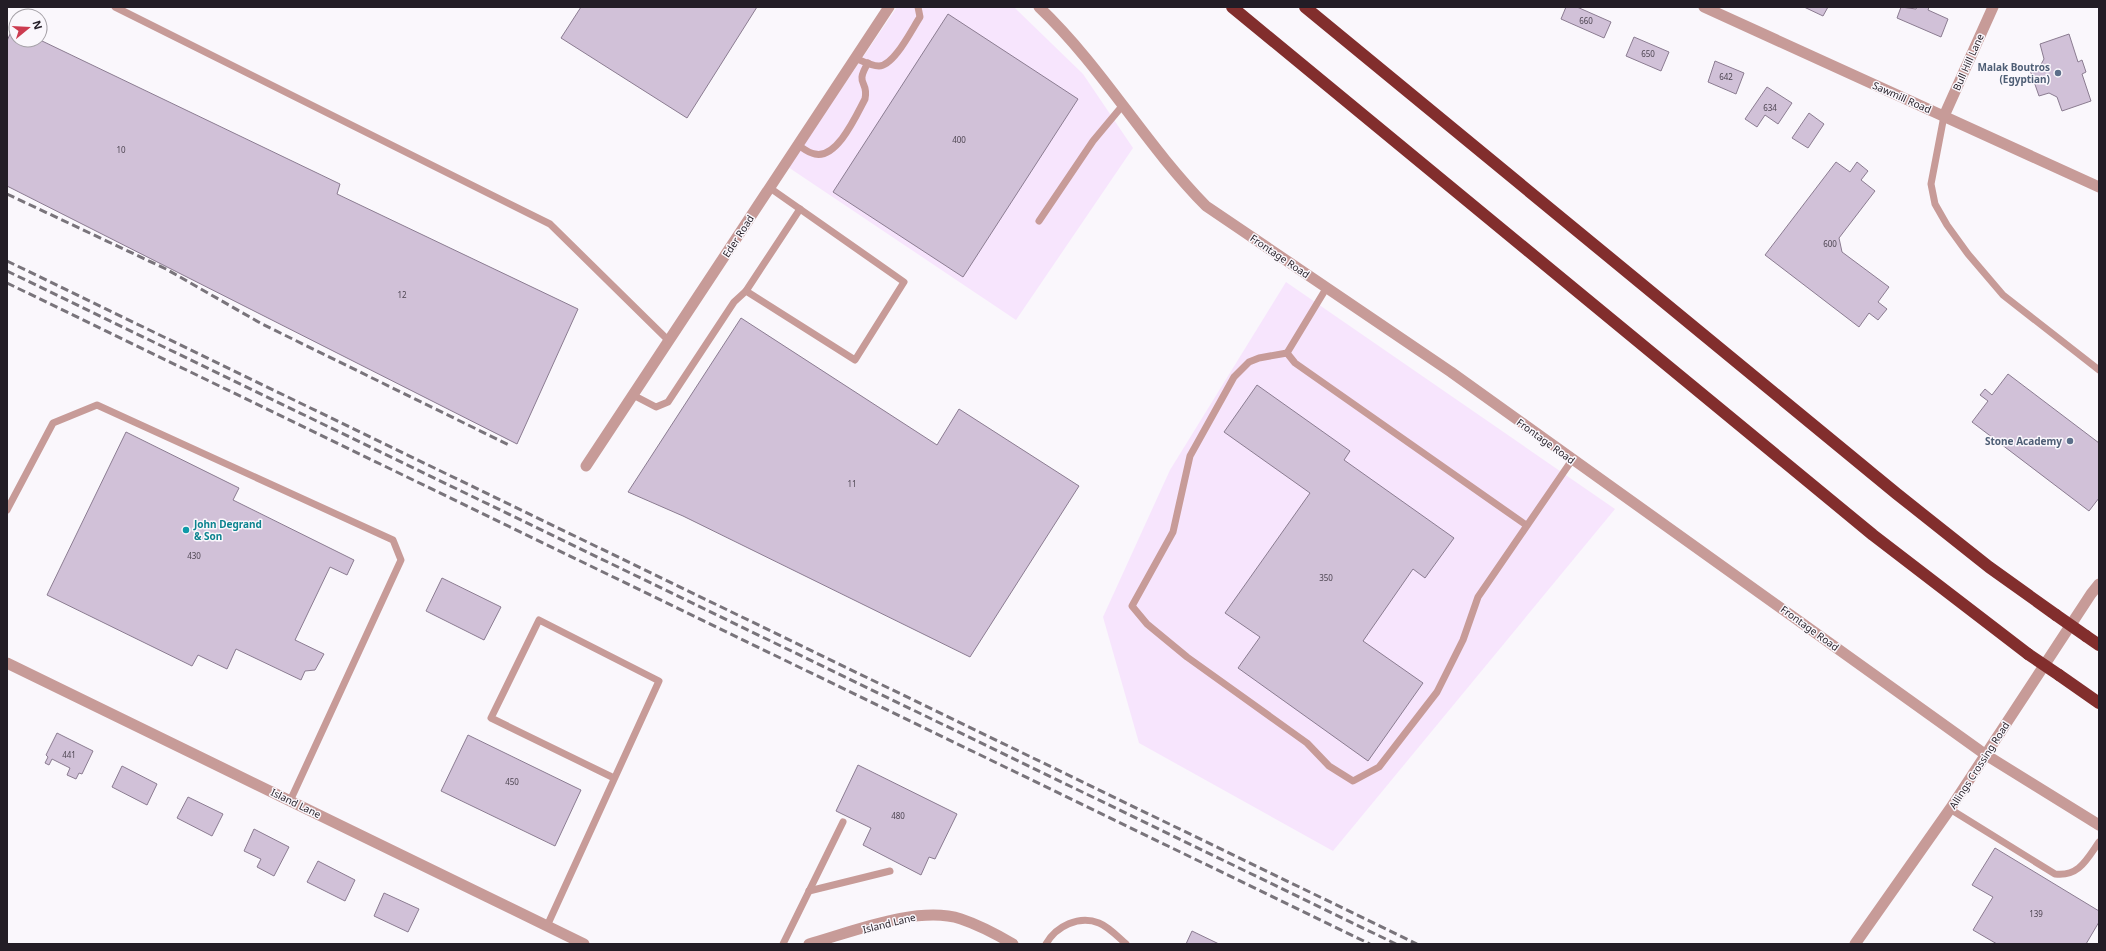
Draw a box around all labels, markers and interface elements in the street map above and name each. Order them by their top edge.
north arrow [8,8,48,48]
house number: 660 [1579,15,1593,26]
text: N [29,18,47,31]
street label: Bull Hill Lane [1949,31,1987,93]
house number: 650 [1641,48,1655,59]
place label: Malak Boutros (Egyptian) [1978,60,2050,86]
marker: Malak Boutros (Egyptian) [2053,68,2063,78]
house number: 642 [1719,71,1733,82]
street label: Sawmill Road [1871,78,1933,116]
house number: 634 [1763,102,1777,113]
house number: 400 [952,134,966,145]
house number: 10 [116,144,126,155]
street label: Eder Road [719,212,757,260]
street label: Frontage Road [1247,231,1313,281]
house number: 600 [1823,238,1837,249]
house number: 12 [397,289,407,300]
street label: Frontage Road [1514,415,1578,467]
place label: Stone Academy [1985,434,2062,448]
marker: Stone Academy [2065,436,2075,446]
house number: 11 [847,478,857,489]
place label: John Degrand & Son [193,517,262,543]
marker: John Degrand & Son [181,525,191,535]
house number: 430 [187,550,201,561]
house number: 350 [1319,572,1333,583]
street label: Frontage Road [1778,602,1842,654]
street label: Allings Crossing Road [1946,719,2012,811]
house number: 441 [62,749,76,760]
house number: 450 [505,776,519,787]
street label: Island Lane [269,785,324,821]
house number: 480 [891,810,905,821]
house number: 139 [2029,908,2043,919]
street label: Island Lane [861,910,917,936]

